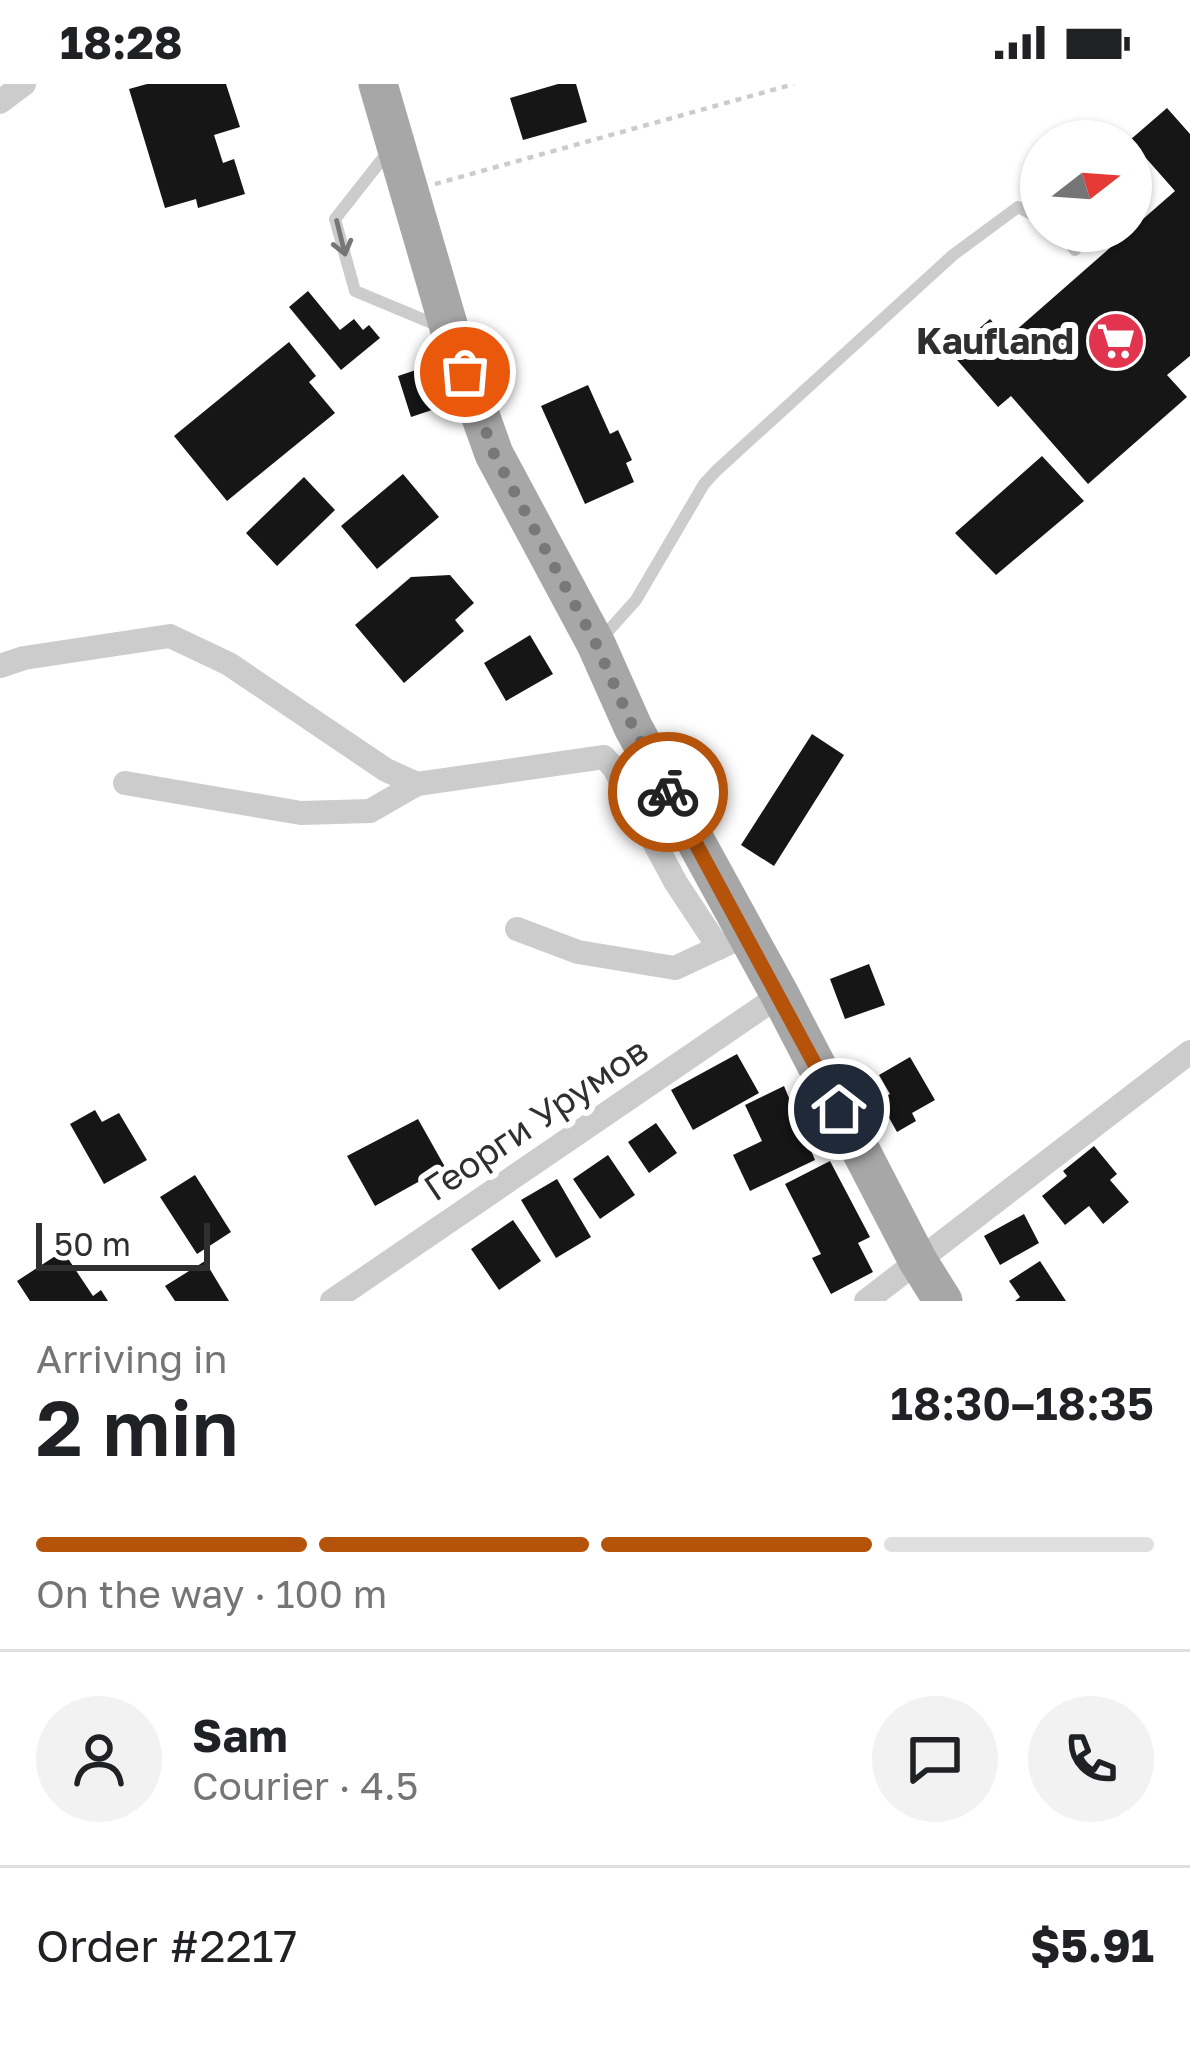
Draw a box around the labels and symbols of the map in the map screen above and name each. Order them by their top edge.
north arrow [1020,120,1152,252]
one-way arrow [331,218,353,256]
supermarket icon: Kaufland [1085,310,1147,372]
place label: Kaufland [916,319,1074,362]
pin [414,321,516,423]
courier [608,732,728,852]
street label: Георги Урумов [416,1028,656,1209]
pin [788,1058,890,1160]
scale bar [36,1217,210,1270]

